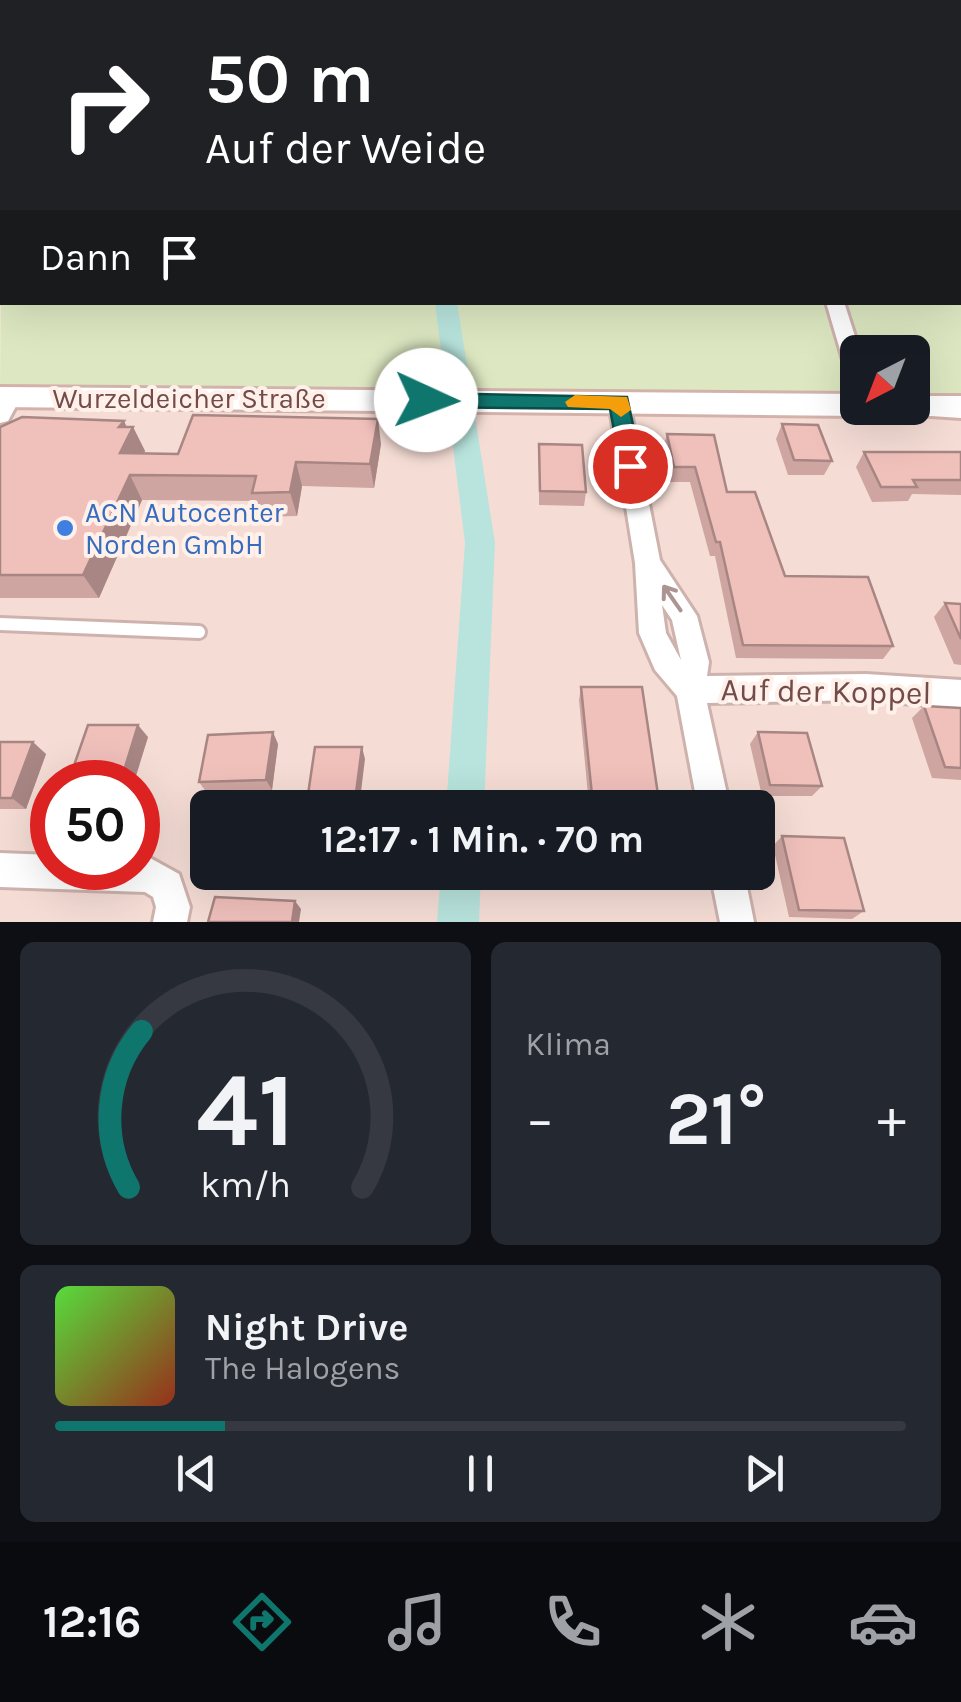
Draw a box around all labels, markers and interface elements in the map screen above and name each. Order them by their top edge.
text: 50 m [205,38,374,120]
icon: right [40,40,170,170]
text: Auf der Weide [205,122,486,174]
icon: arrive [152,230,207,285]
text: Dann [40,235,132,280]
north arrow [840,335,930,425]
map controls [840,335,930,425]
position arrow [374,348,478,452]
street label: Wurzeldeicher Straße [52,382,326,415]
pin [588,424,673,509]
icon: arrive [603,439,658,494]
place label: ACN Autocenter Norden GmbH [85,496,285,561]
marker: ACN Autocenter Norden GmbH [54,517,76,539]
one-way arrow [662,585,683,612]
street label: Auf der Koppel [720,671,932,712]
speed limit sign: 50 [30,760,160,890]
text: 12:17 · 1 Min. · 70 m [321,817,644,862]
text: Klima [526,1026,611,1063]
text: 41 [196,1050,295,1171]
text: 21° [665,1075,766,1163]
text: − [526,1087,554,1151]
text: + [877,1087,906,1151]
text: km/h [200,1164,291,1206]
text: Night Drive [205,1305,408,1350]
text: The Halogens [205,1350,400,1387]
icon: previous [169,1446,224,1501]
icon: pause [453,1446,508,1501]
icon: next [737,1446,792,1501]
icon: directions [227,1587,297,1657]
icon: music [382,1587,452,1657]
icon: phone [538,1587,608,1657]
icon: climate [693,1587,763,1657]
icon: car [848,1587,918,1657]
text: 12:16 [43,1596,141,1648]

